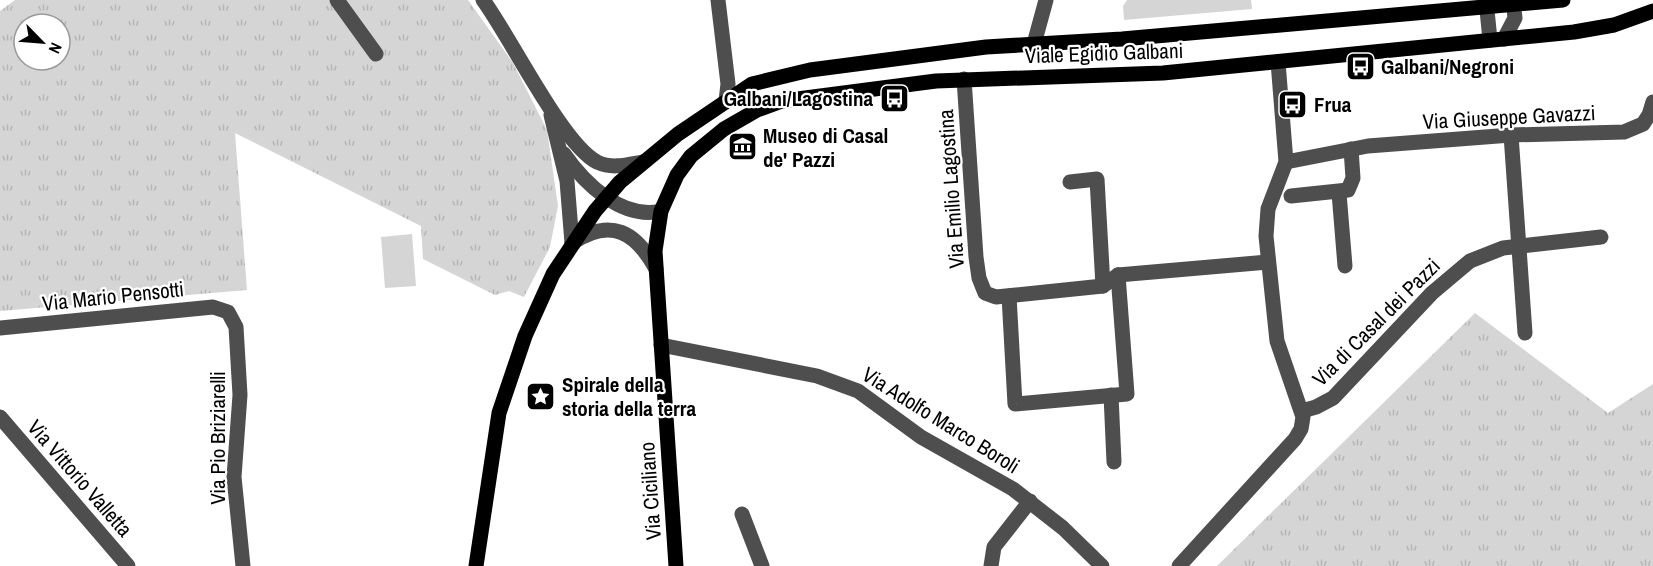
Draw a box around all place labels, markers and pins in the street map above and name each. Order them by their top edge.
bus stop icon: Galbani/Negroni [1344,50,1376,82]
place label: Galbani/Negroni [1381,52,1514,81]
bus stop icon: Galbani/Lagostina [878,82,910,114]
place label: Galbani/Lagostina [724,84,873,113]
bus stop icon: Frua [1277,88,1309,120]
place label: Frua [1314,90,1352,119]
place label: Museo di Casal de' Pazzi [763,121,888,174]
museum icon: Museo di Casal de' Pazzi [726,131,758,163]
place label: Spirale della storia della terra [562,370,696,423]
place icon: Spirale della storia della terra [525,380,557,412]

